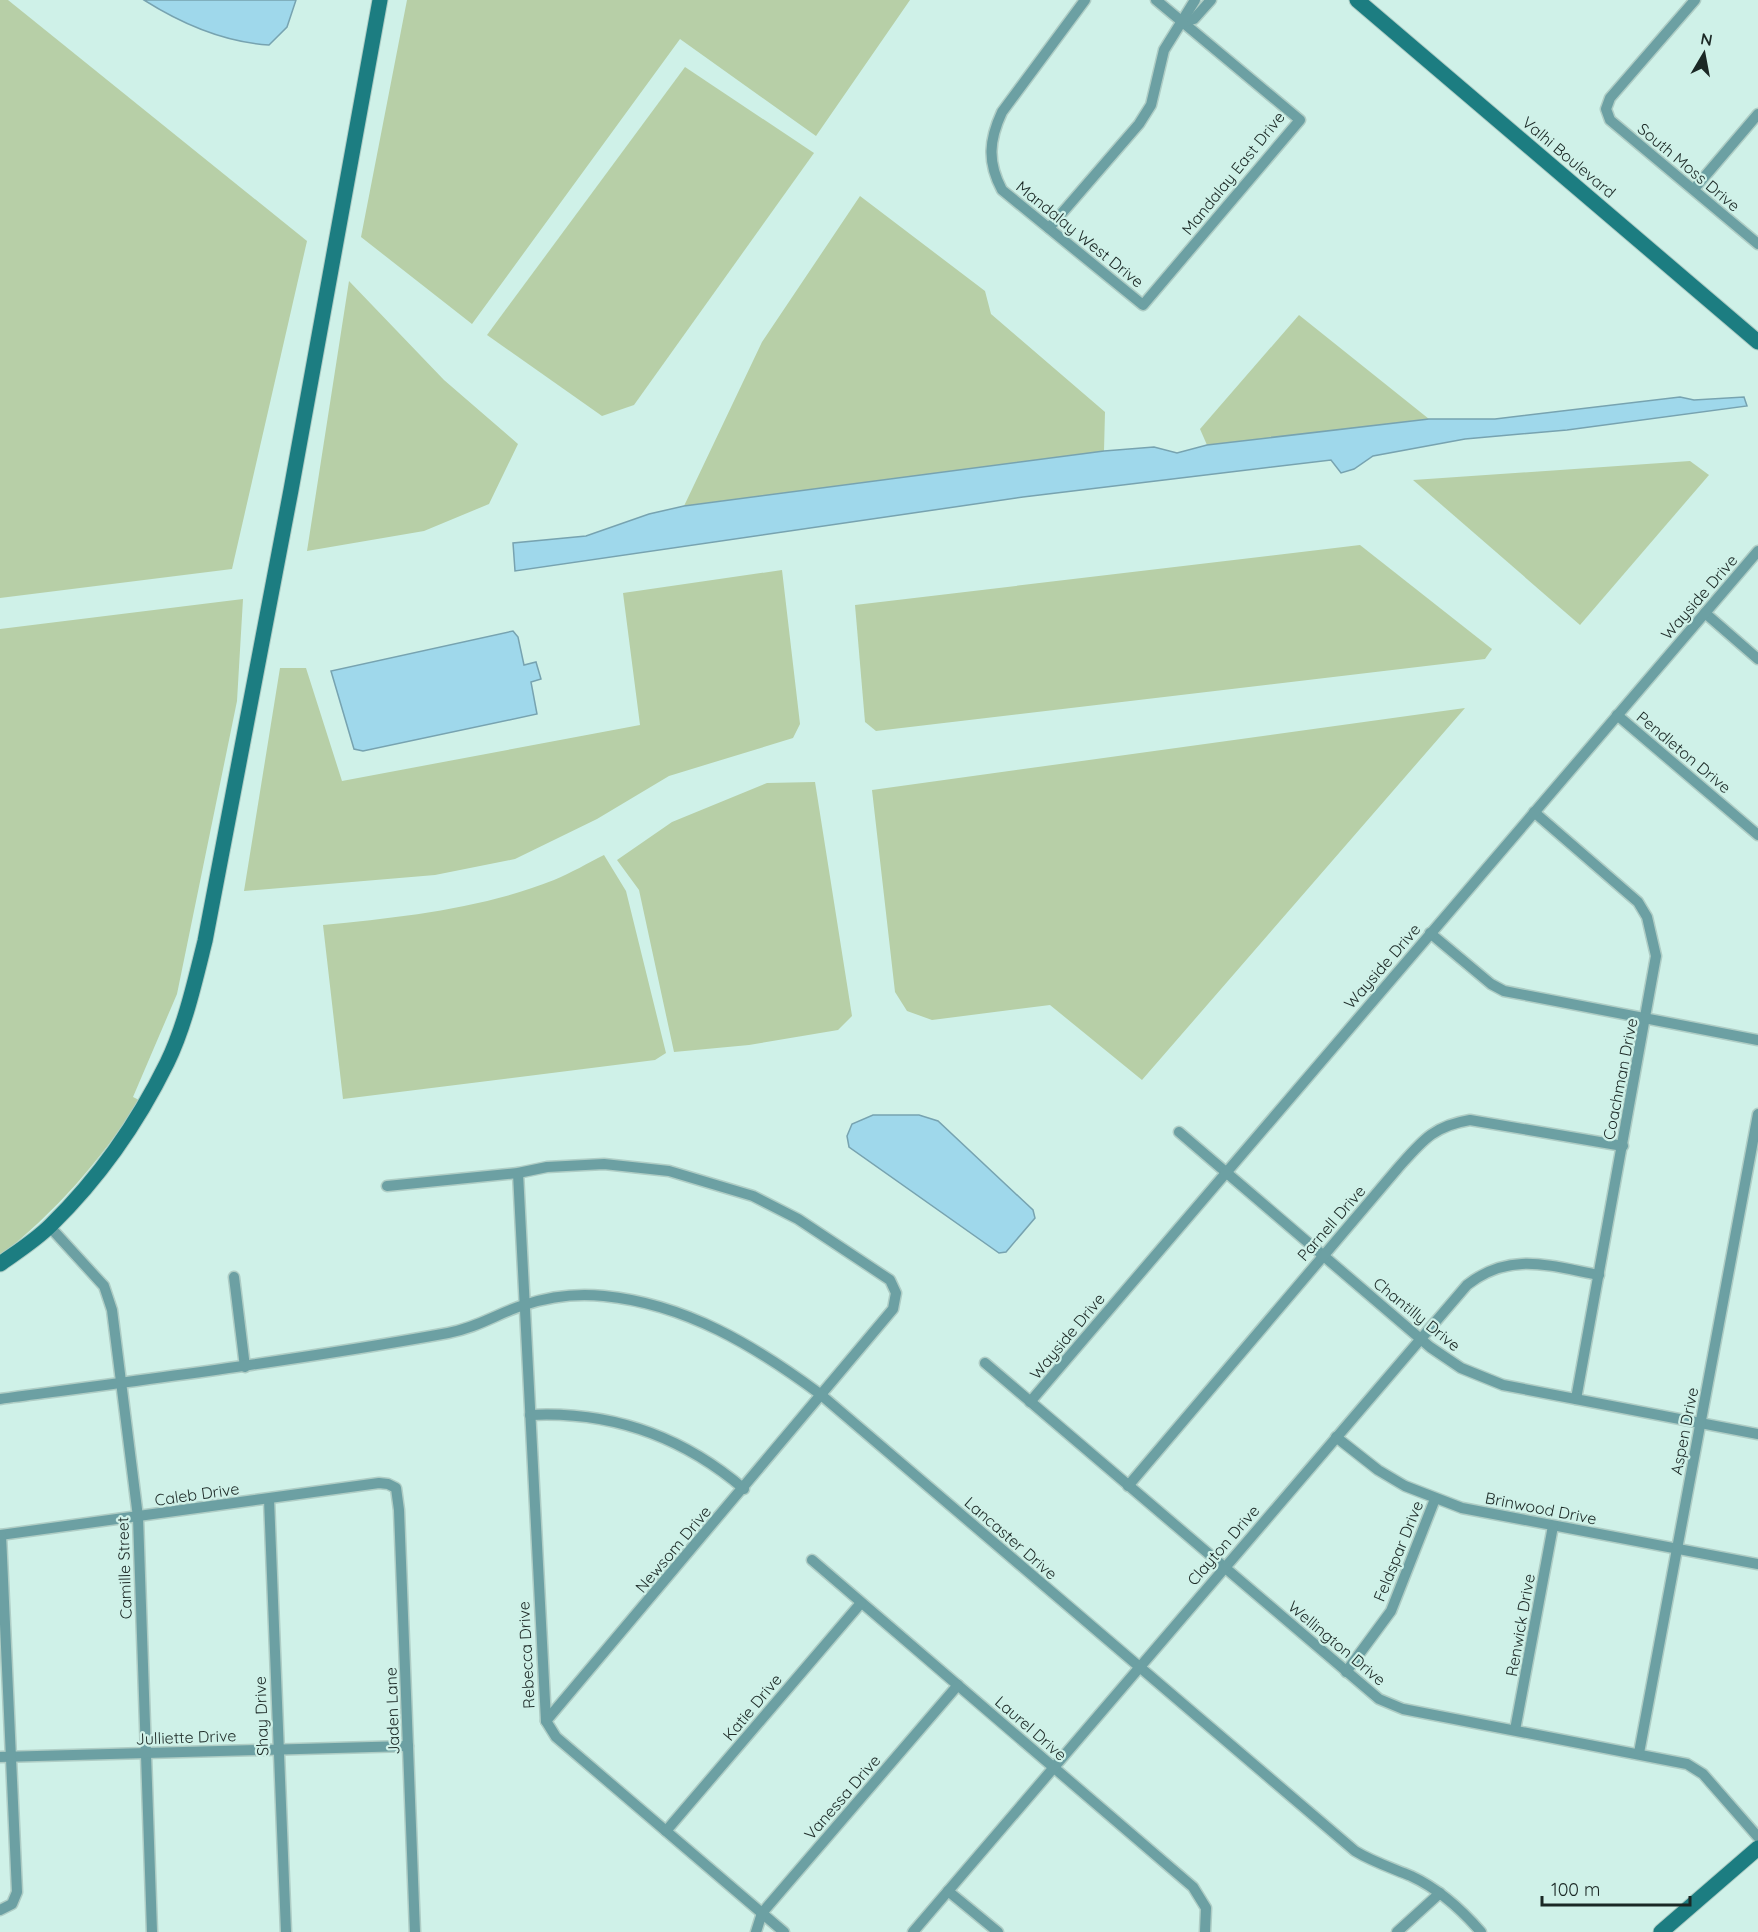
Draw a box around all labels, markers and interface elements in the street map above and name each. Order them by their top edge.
north arrow [1674,24,1734,84]
text: N [1699,28,1714,50]
street label: Mandalay East Drive [1177,107,1289,239]
street label: Valhi Boulevard [1518,112,1620,202]
street label: South Moss Drive [1634,118,1744,216]
street label: Mandalay West Drive [1012,176,1148,292]
street label: Wayside Drive [1657,550,1741,644]
street label: Pendleton Drive [1633,707,1735,797]
street label: Wayside Drive [1340,919,1424,1013]
street label: Coachman Drive [1598,1016,1642,1142]
street label: Parnell Drive [1293,1181,1369,1265]
street label: Chantilly Drive [1369,1273,1465,1355]
street label: Wayside Drive [1025,1289,1109,1383]
street label: Aspen Drive [1666,1386,1702,1476]
street label: Caleb Drive [153,1478,241,1510]
street label: Brinwood Drive [1484,1487,1598,1529]
street label: Lancaster Drive [961,1492,1061,1584]
street label: Feldspar Drive [1369,1498,1427,1604]
street label: Newsom Drive [631,1501,715,1597]
street label: Clayton Drive [1183,1501,1263,1589]
street label: Camille Street [112,1516,136,1620]
street label: Renwick Drive [1501,1572,1539,1678]
street label: Wellington Drive [1284,1596,1390,1690]
street label: Rebecca Drive [513,1601,539,1709]
street label: Jaden Lane [380,1667,404,1755]
street label: Katie Drive [718,1669,786,1745]
street label: Shay Drive [250,1676,272,1756]
street label: Laurel Drive [991,1691,1071,1765]
street label: Julliette Drive [135,1725,237,1749]
street label: Vanessa Drive [800,1750,884,1844]
scale bar [1542,1869,1690,1907]
text: 100 m [1551,1878,1600,1901]

